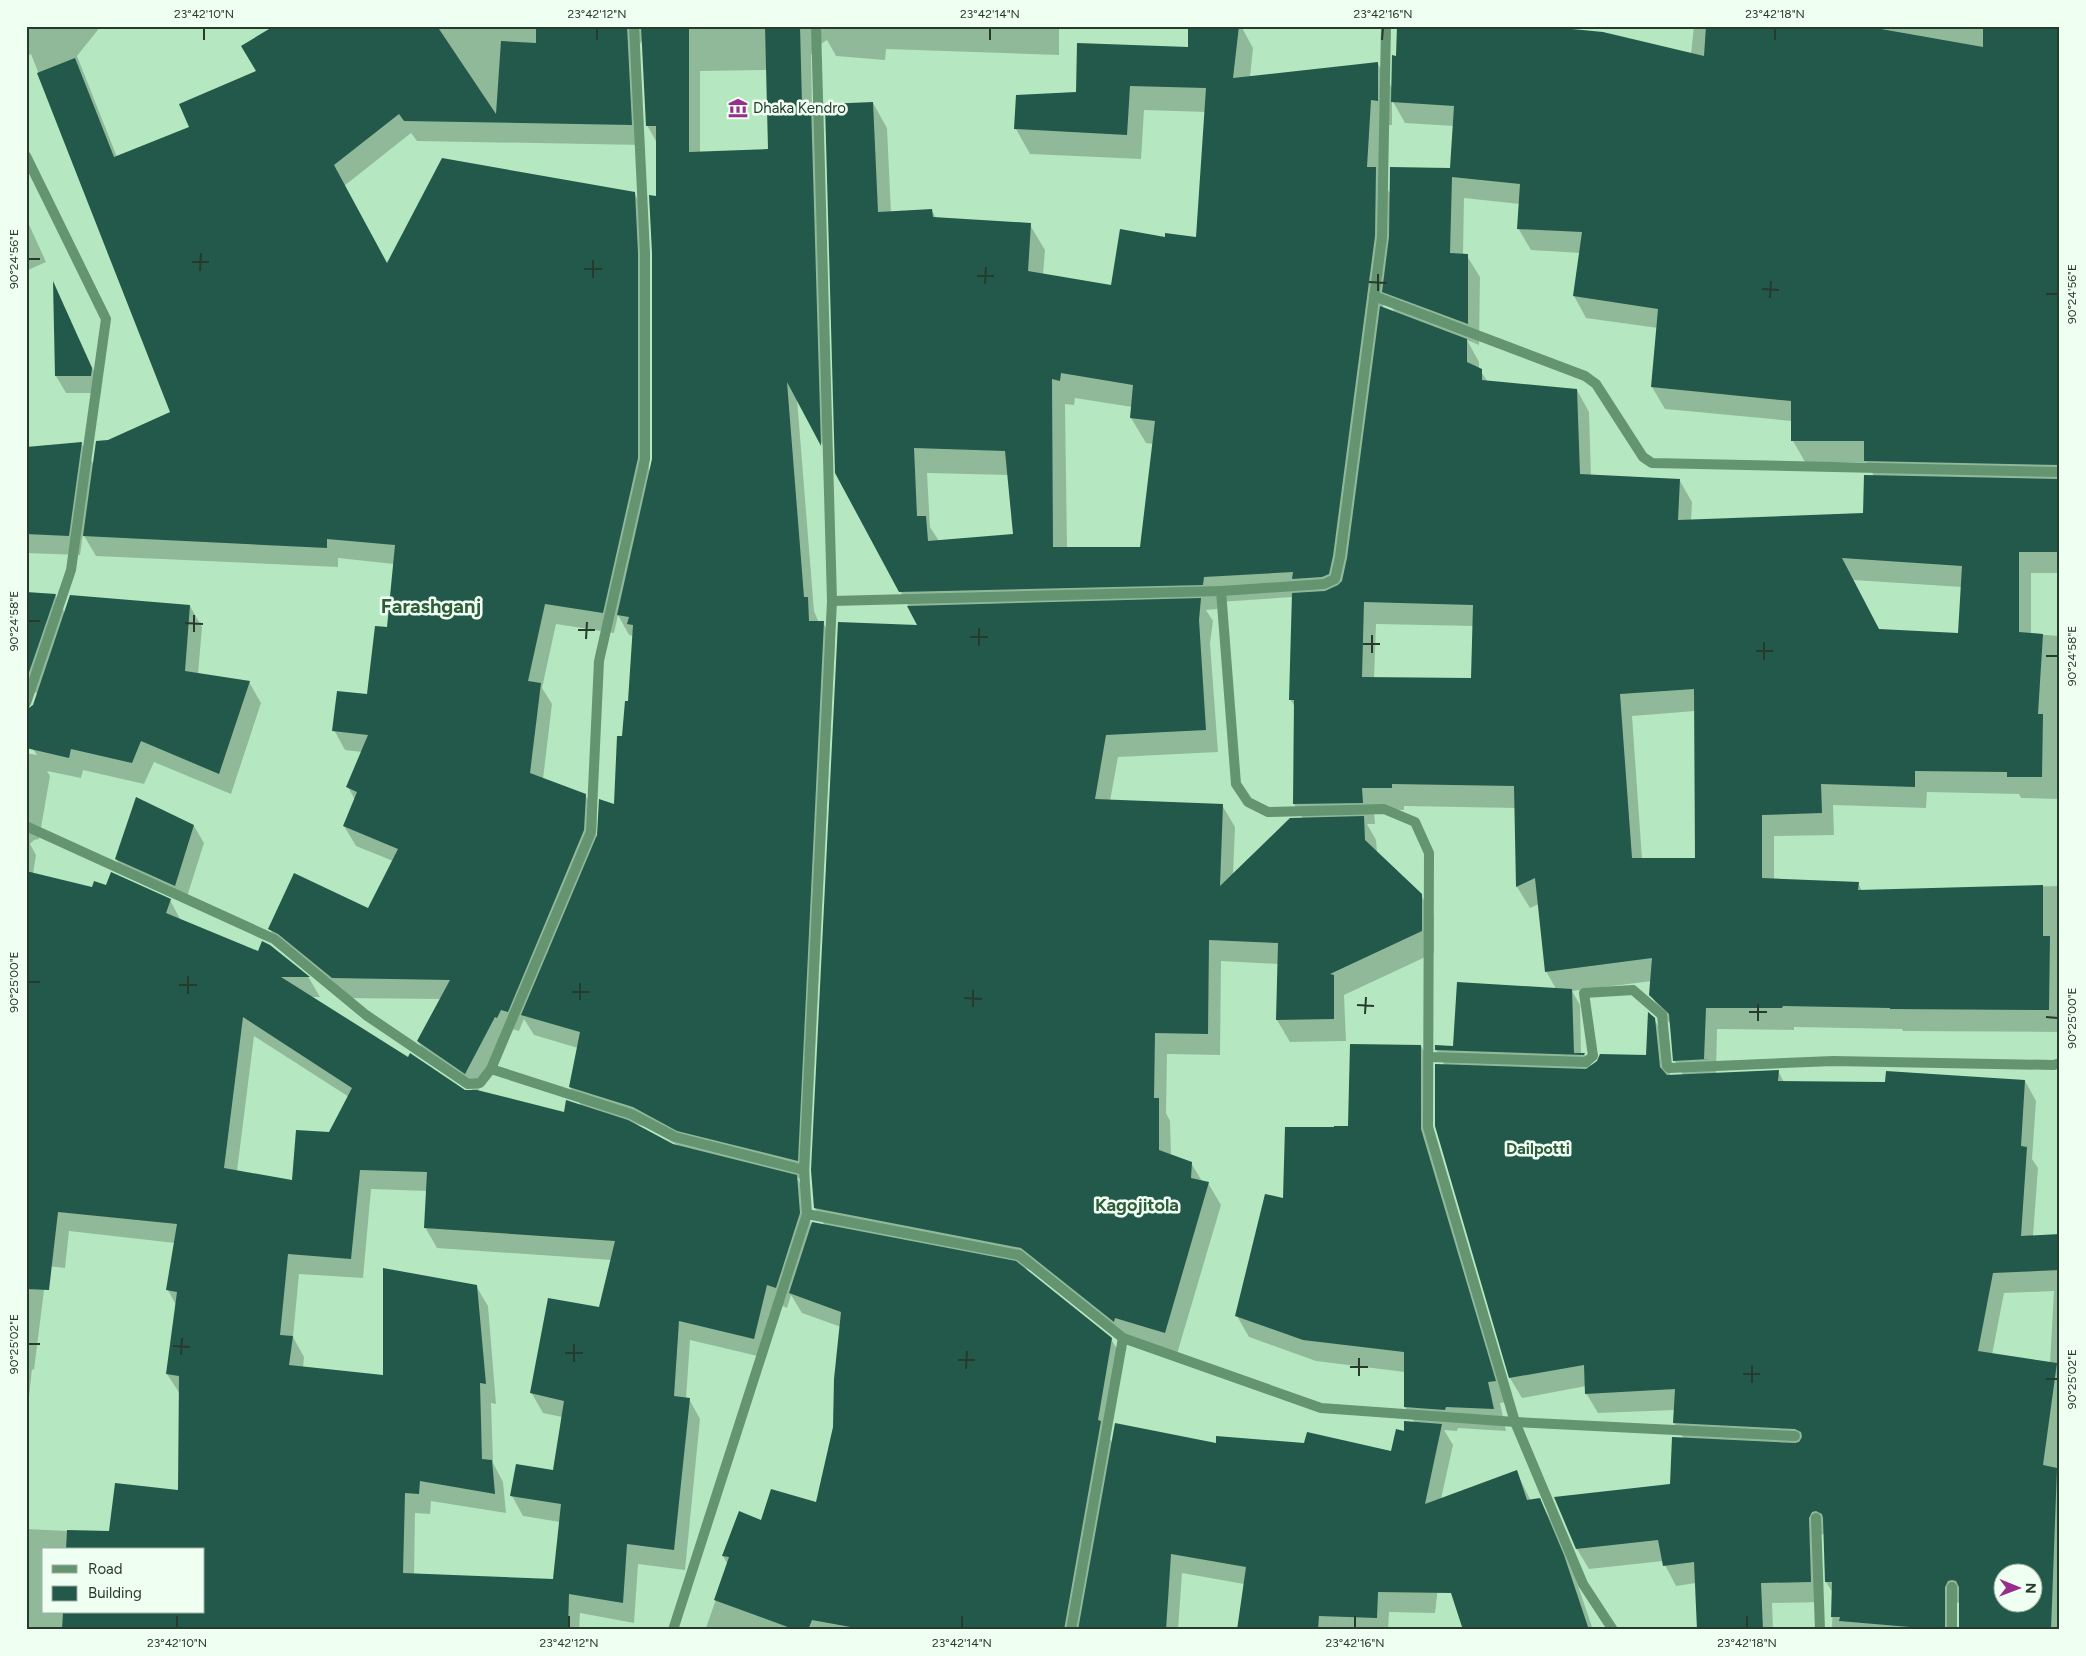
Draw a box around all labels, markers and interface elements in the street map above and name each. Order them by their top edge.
text: 23°42'10"N [174,7,234,21]
text: 23°42'12"N [567,7,627,21]
text: 23°42'14"N [960,7,1020,21]
text: 23°42'16"N [1353,7,1413,21]
text: 23°42'18"N [1745,7,1805,21]
museum icon: Dhaka Kendro [727,97,749,119]
place label: Dhaka Kendro [753,99,846,117]
text: 90°24'56"E [7,229,21,289]
text: 90°24'56"E [2065,264,2079,324]
text: 90°24'58"E [7,591,21,651]
district label: Farashganj [381,594,481,618]
text: 90°24'58"E [2065,626,2079,686]
text: 90°25'00"E [7,951,21,1013]
text: 90°25'00"E [2065,987,2079,1049]
district label: Dailpotti [1506,1139,1570,1158]
district label: Kagojitola [1095,1194,1179,1216]
text: 90°25'02"E [7,1314,21,1374]
text: 90°25'02"E [2065,1349,2079,1409]
legend [42,1548,205,1614]
text: Road [88,1560,123,1578]
north arrow [1994,1564,2044,1614]
text: N [2022,1583,2039,1594]
text: Building [88,1584,142,1602]
text: 23°42'10"N [147,1636,207,1650]
text: 23°42'12"N [539,1636,599,1650]
text: 23°42'14"N [932,1636,992,1650]
text: 23°42'16"N [1325,1636,1385,1650]
text: 23°42'18"N [1717,1636,1777,1650]

